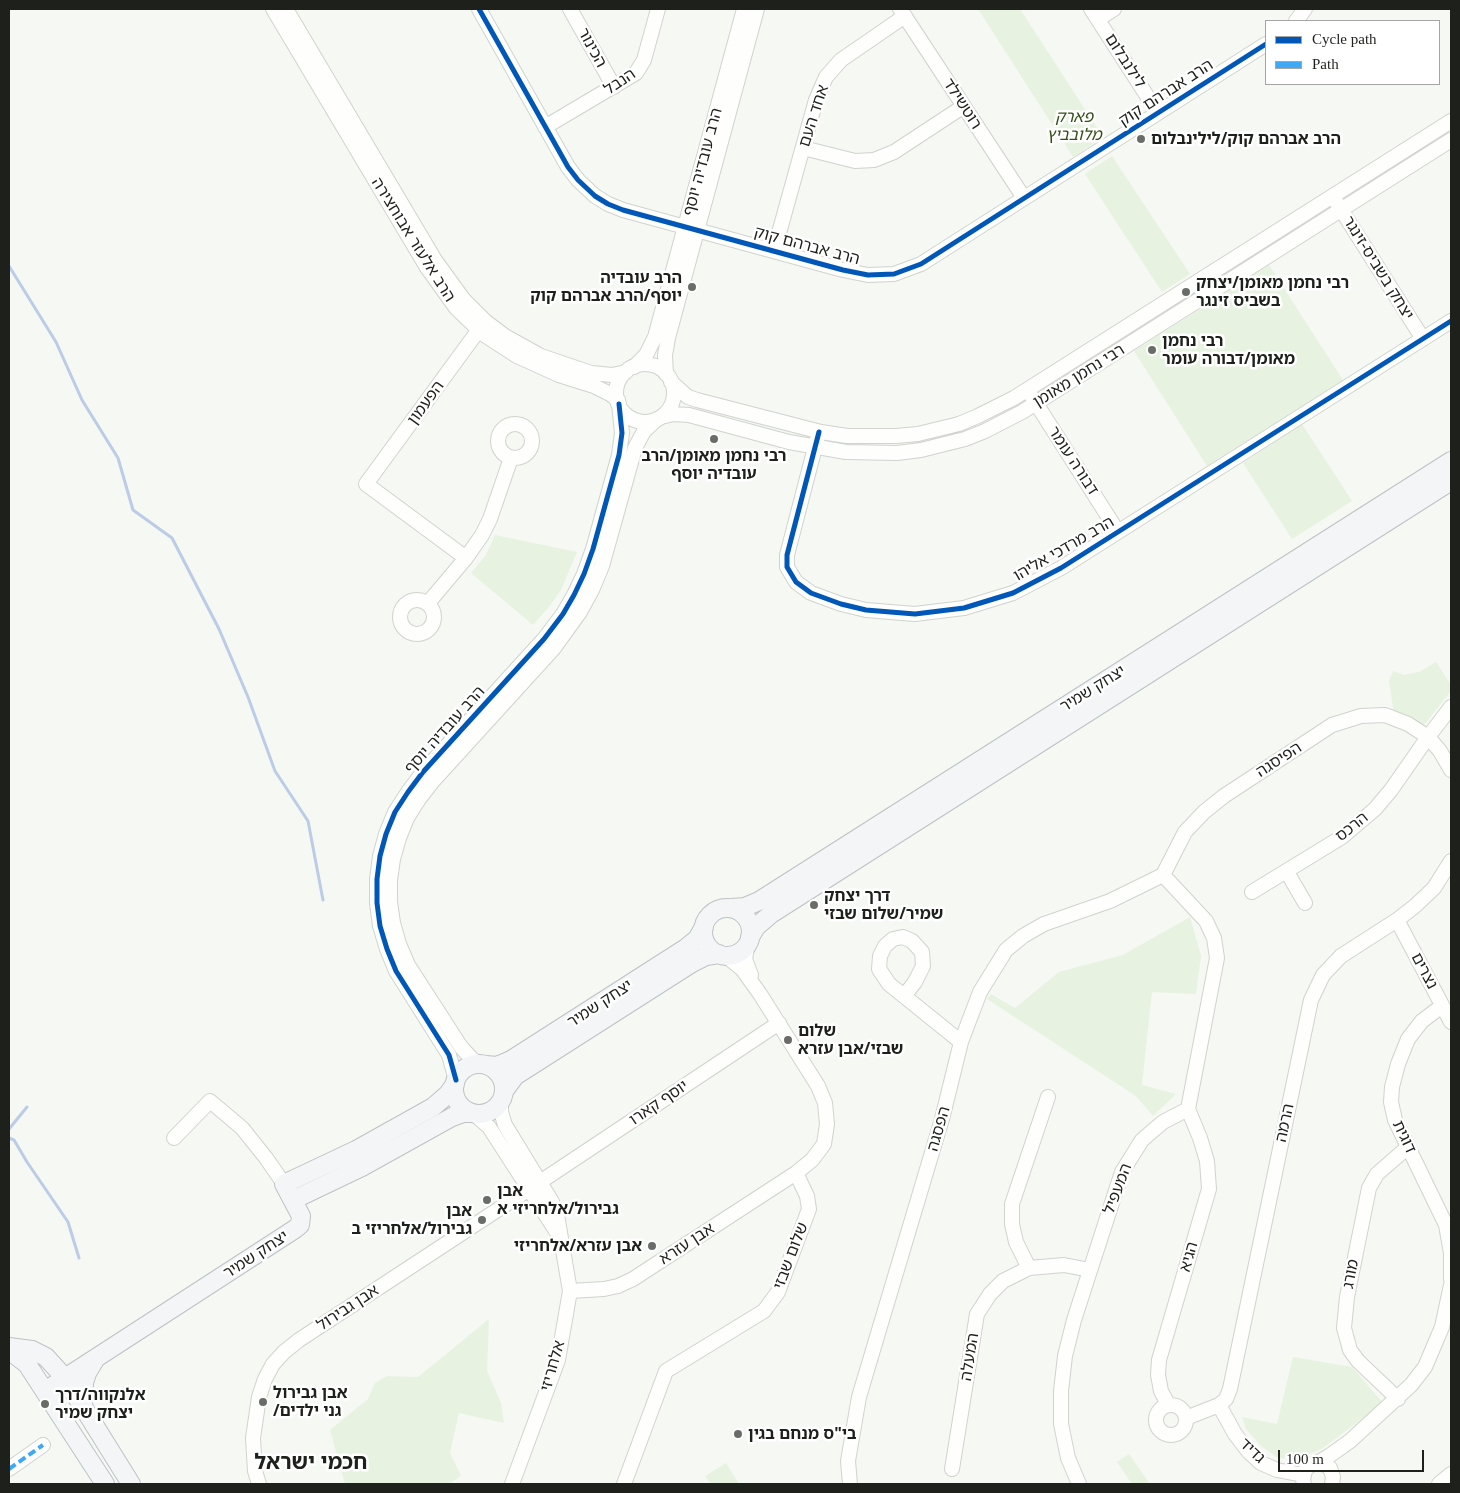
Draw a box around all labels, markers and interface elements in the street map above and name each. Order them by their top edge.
legend [1265,20,1440,85]
street label: הכינור [573,25,611,71]
street label: לילנבלום [1100,30,1150,92]
text: Cycle path [1312,31,1377,47]
street label: הרב אברהם קוק [1115,55,1217,131]
text: Path [1312,56,1339,72]
street label: הנבל [601,65,639,99]
street label: רוטשילד [939,75,985,133]
street label: אחד העם [795,83,833,149]
street label: הרב עובדיה יוסף [679,106,727,218]
park label: פארק מלובביץ [1046,107,1102,145]
place label: הרב אברהם קוק/לילינבלום [1151,129,1341,149]
marker: הרב אברהם קוק/לילינבלום [1135,133,1147,145]
street label: הרב אלעזר אבוחצירה [367,174,459,306]
street label: יצחק בשביס-זינגר [1338,213,1418,323]
street label: הרב אברהם קוק [752,223,862,269]
place label: הרב עובדיה יוסף/הרב אברהם קוק [530,268,682,306]
place label: רבי נחמן מאומן/יצחק בשביס זינגר [1196,273,1349,311]
marker: הרב עובדיה יוסף/הרב אברהם קוק [686,281,698,293]
marker: רבי נחמן מאומן/יצחק בשביס זינגר [1180,286,1192,298]
place label: רבי נחמן מאומן/דבורה עומר [1162,331,1295,369]
street label: רבי נחמן מאומן [1030,340,1128,412]
marker: רבי נחמן מאומן/דבורה עומר [1146,344,1158,356]
street label: הפעמון [404,377,448,429]
street label: דבורה עומר [1044,423,1102,499]
marker: רבי נחמן מאומן/הרב עובדיה יוסף [708,433,720,445]
place label: רבי נחמן מאומן/הרב עובדיה יוסף [642,446,786,484]
street label: הרב מרדכי אליהו [1010,512,1118,586]
street label: יצחק שמיר [1057,661,1129,717]
street label: הרב עובדיה יוסף [401,682,489,778]
street label: הפיסגה [1253,738,1305,782]
street label: הרכס [1332,808,1372,846]
place label: דרך יצחק שמיר/שלום שבזי [824,886,943,924]
marker: דרך יצחק שמיר/שלום שבזי [808,899,820,911]
street label: נצרים [1406,949,1442,993]
street label: יצחק שמיר [564,976,636,1032]
place label: שלום שבזי/אבן עזרא [798,1021,903,1059]
marker: שלום שבזי/אבן עזרא [782,1034,794,1046]
street label: יוסף קארו [626,1076,692,1130]
street label: הרמה [1272,1102,1298,1144]
street label: הפסגה [923,1104,955,1154]
street label: דוגית [1388,1117,1420,1157]
street label: המעפיל [1100,1161,1136,1217]
place label: אבן גבירול/אלחריזי א [497,1181,619,1219]
marker: אבן גבירול/אלחריזי א [481,1194,493,1206]
place label: אבן גבירול/אלחריזי ב [352,1201,472,1239]
marker: אבן גבירול/אלחריזי ב [476,1214,488,1226]
street label: אבן עזרא [656,1219,718,1269]
street label: שלום שבזי [769,1220,813,1292]
street label: יצחק שמיר [220,1227,292,1283]
place label: אבן עזרא/אלחריזי [514,1236,642,1256]
marker: אבן עזרא/אלחריזי [646,1240,658,1252]
street label: הגיא [1176,1240,1202,1274]
street label: מורג [1339,1258,1363,1290]
street label: אבן גבירול [313,1281,383,1335]
street label: המעלה [957,1332,983,1382]
street label: אלחריזי [537,1338,569,1394]
place label: אבן גבירול /גני ילדים [273,1383,348,1421]
place label: אלנקווה/דרך יצחק שמיר [55,1385,145,1423]
marker: אבן גבירול /גני ילדים [257,1396,269,1408]
marker: אלנקווה/דרך יצחק שמיר [39,1398,51,1410]
place label: בי"ס מנחם בגין [748,1424,857,1444]
marker: בי"ס מנחם בגין [732,1428,744,1440]
street label: גדיד [1235,1434,1269,1468]
scale bar [1280,1440,1426,1472]
district label: חכמי ישראל [254,1450,368,1476]
text: 100 m [1286,1451,1324,1467]

